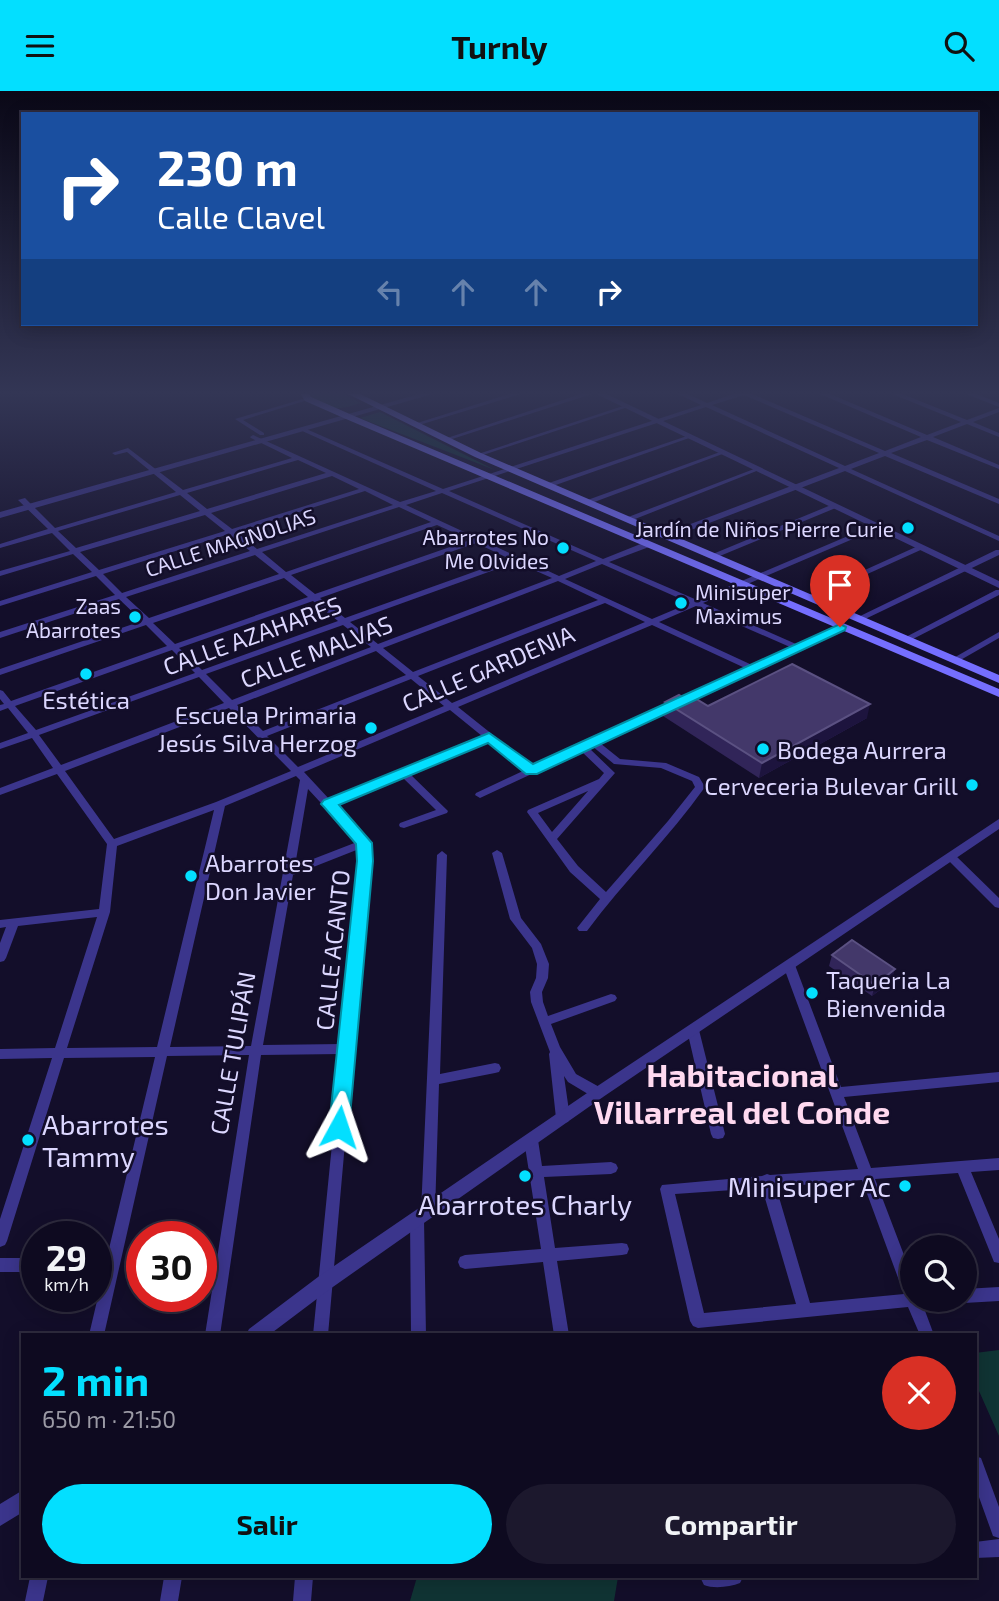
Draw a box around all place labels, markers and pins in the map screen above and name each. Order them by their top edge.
place label: Jardín de Niños Pierre Curie [635,516,894,541]
marker: Jardín de Niños Pierre Curie [900,520,916,536]
place label: Abarrotes No Me Olvides [423,524,549,573]
marker: Abarrotes No Me Olvides [555,540,571,556]
pin [810,555,870,627]
place label: Minisuper Maximus [695,579,791,628]
place label: Zaas Abarrotes [26,593,121,642]
marker: Minisuper Maximus [673,595,689,611]
marker: Zaas Abarrotes [127,609,143,625]
marker: Estética [78,666,94,682]
place label: Estética [42,685,130,714]
place label: Escuela Primaria Jesús Silva Herzog [158,700,357,757]
marker: Escuela Primaria Jesús Silva Herzog [363,720,379,736]
place label: Bodega Aurrera [777,735,947,764]
marker: Bodega Aurrera [755,741,771,757]
place label: Cerveceria Bulevar Grill [704,771,958,800]
marker: Cerveceria Bulevar Grill [964,777,980,793]
place label: Abarrotes Don Javier [205,848,316,905]
marker: Abarrotes Don Javier [183,868,199,884]
place label: Taqueria La Bienvenida [826,965,951,1022]
marker: Taqueria La Bienvenida [804,985,820,1001]
place label: Abarrotes Tammy [42,1107,169,1173]
marker: Abarrotes Tammy [20,1132,36,1148]
marker: Abarrotes Charly [517,1168,533,1184]
place label: Minisuper Ac [728,1169,891,1203]
marker: Minisuper Ac [897,1178,913,1194]
place label: Abarrotes Charly [418,1187,632,1221]

